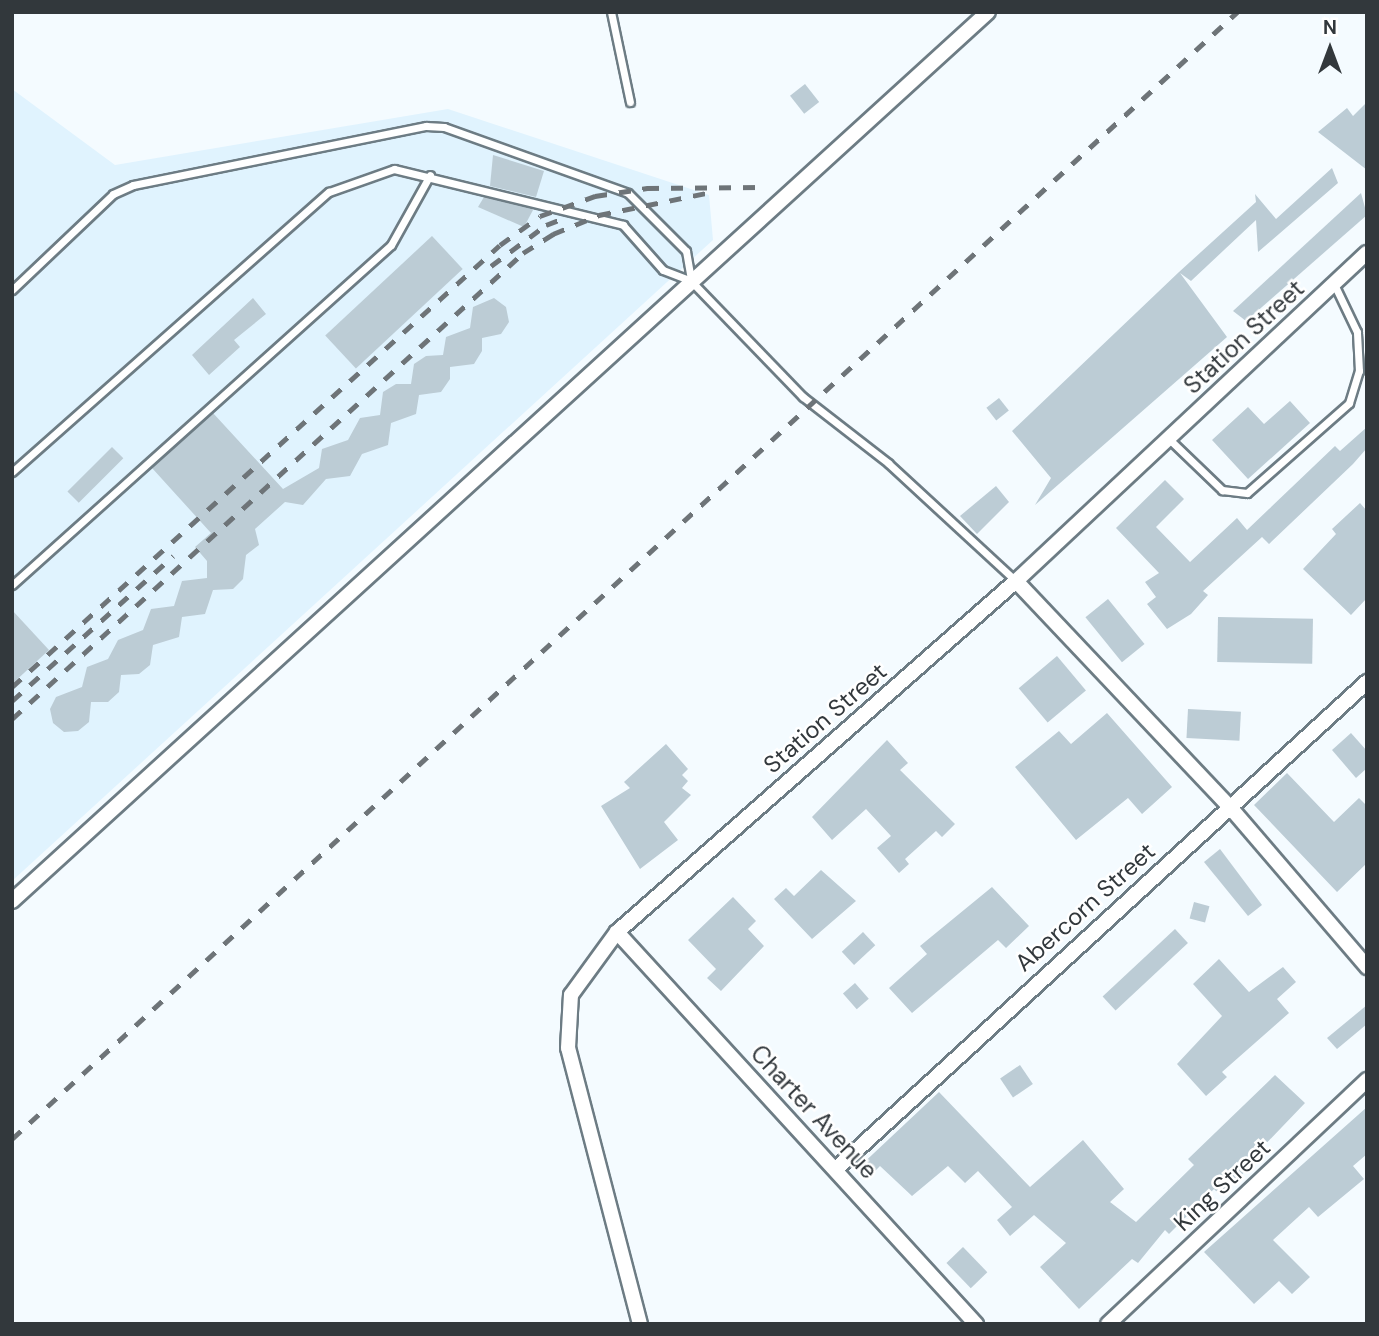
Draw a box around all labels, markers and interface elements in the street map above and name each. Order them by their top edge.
north arrow [1295,14,1365,84]
text: N [1323,15,1337,40]
street label: Station Street [1178,274,1310,400]
street label: Station Street [758,657,892,779]
street label: Abercorn Street [1009,837,1161,977]
street label: Charter Avenue [745,1039,883,1185]
street label: King Street [1168,1133,1276,1237]

